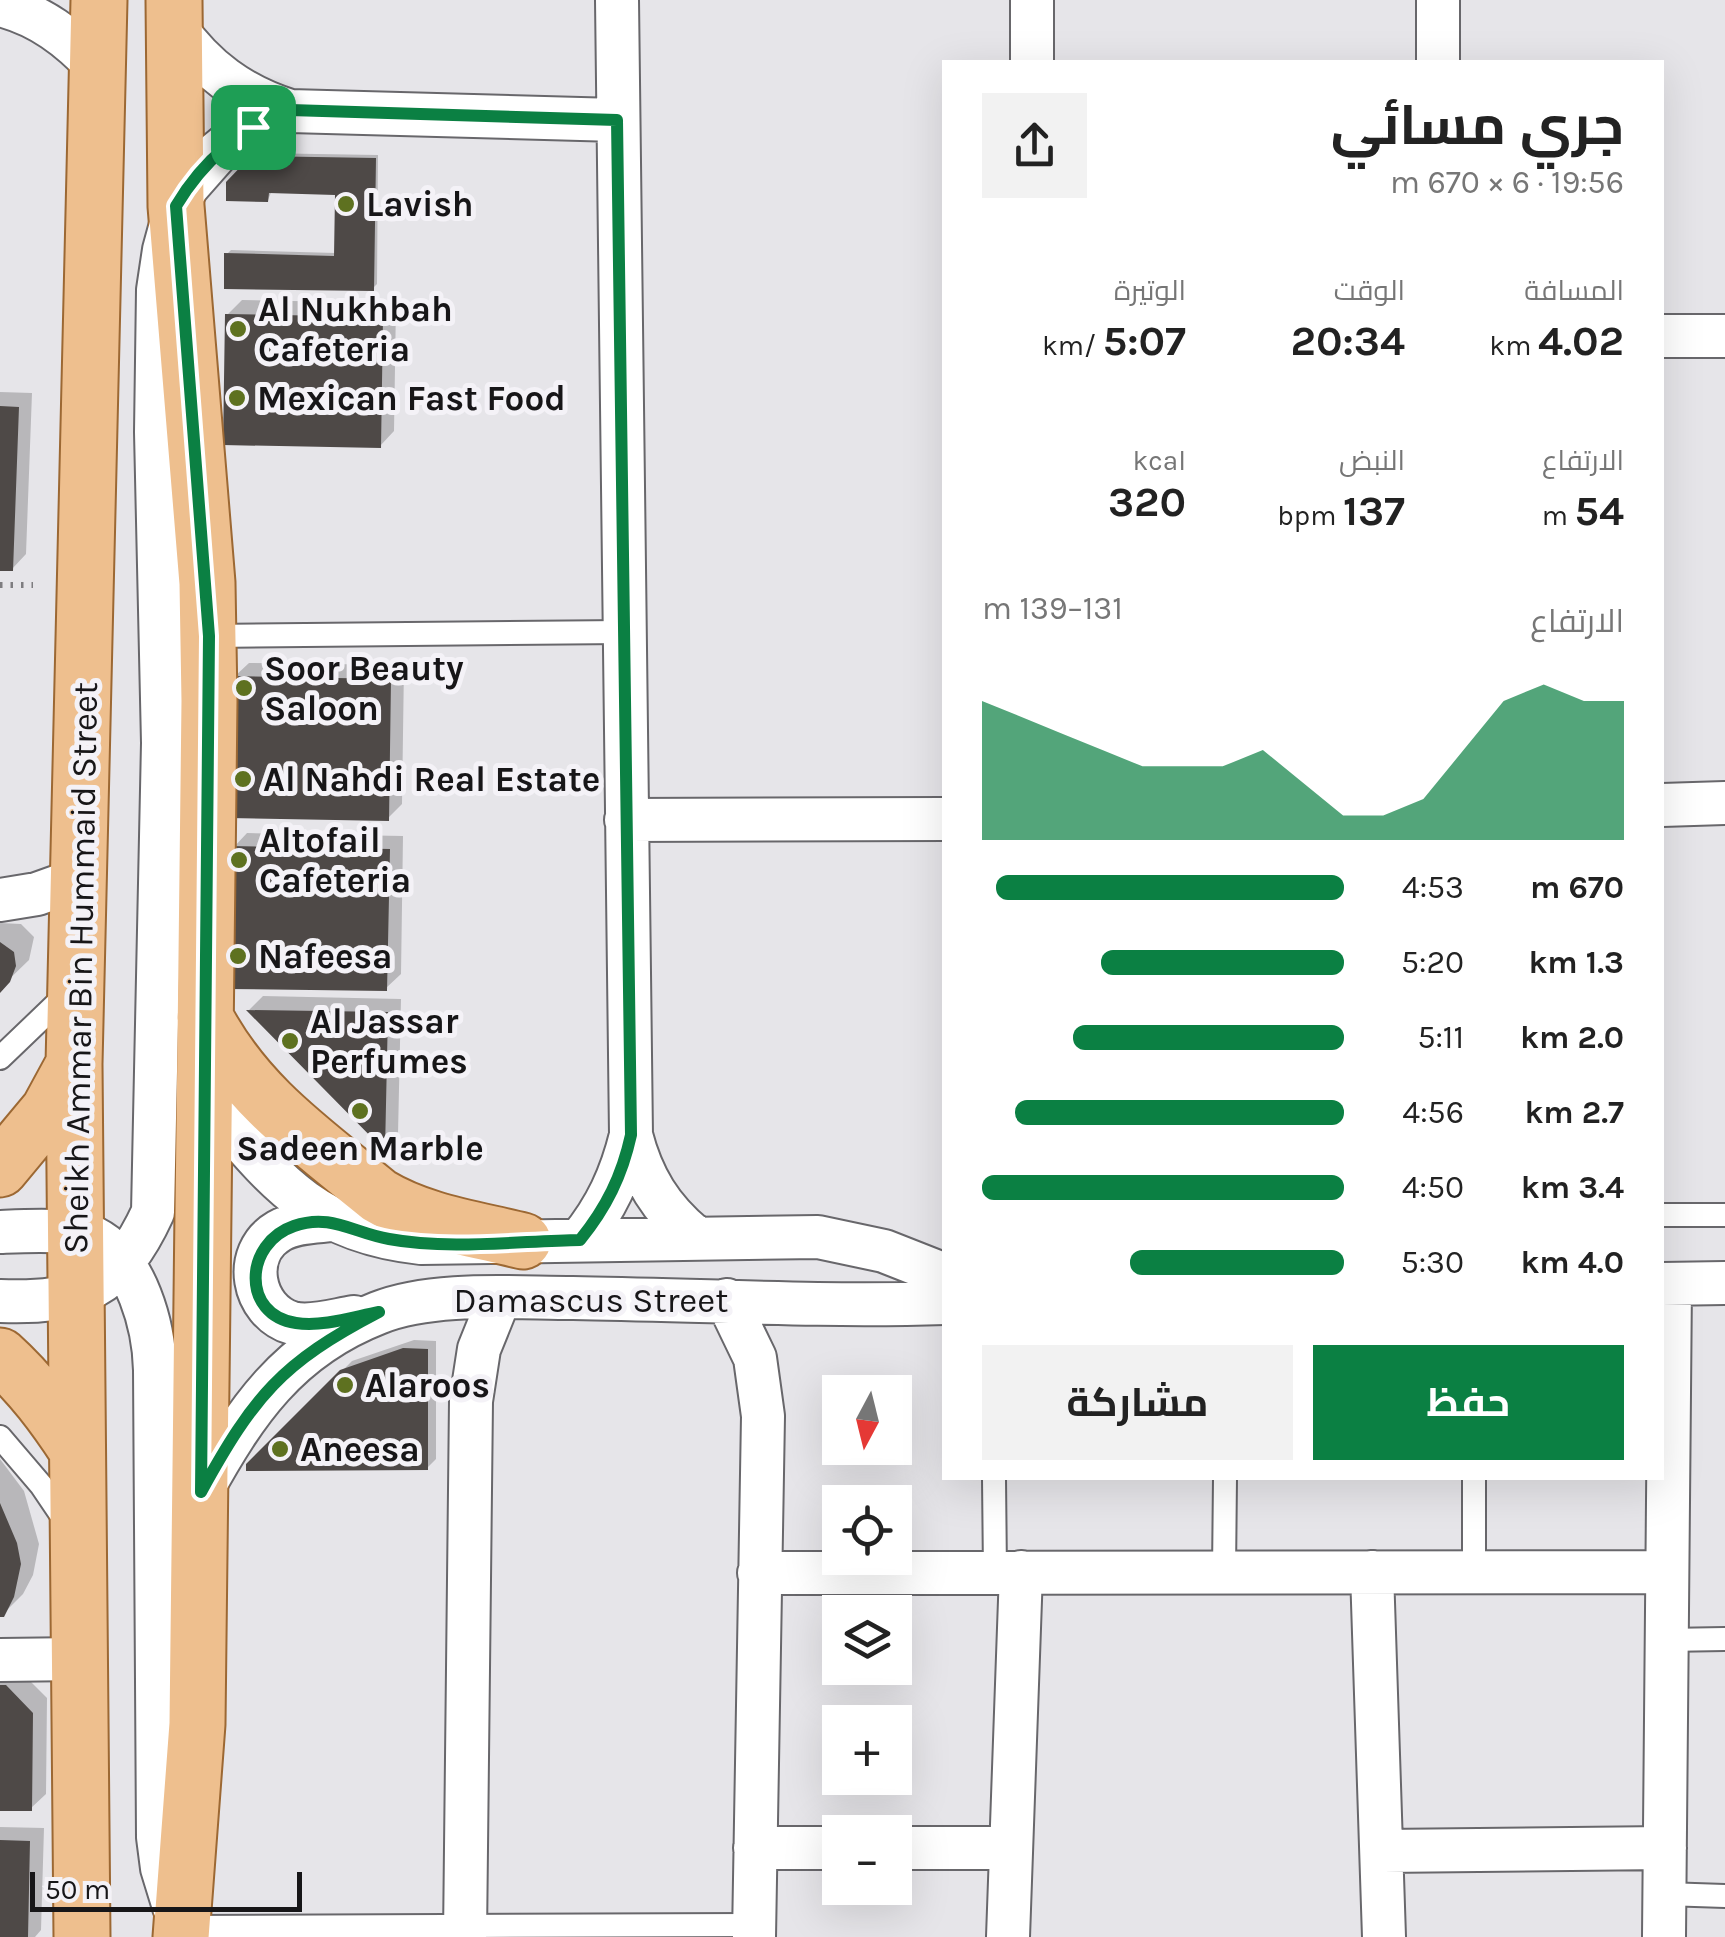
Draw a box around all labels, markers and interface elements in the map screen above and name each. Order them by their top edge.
pin [211,85,296,170]
button: share [982,93,1087,198]
text: جري مسائي [1331,94,1624,158]
icon: arrive [226,100,281,155]
text: 19:56 · 6 × 670 m [1390,164,1624,201]
place label: Lavish [366,184,474,225]
marker: Lavish [335,193,357,215]
text: الوتيرة [1114,274,1186,307]
text: الوقت [1334,274,1405,307]
text: المسافة [1524,274,1624,307]
place label: Al Nukhbah Cafeteria [258,289,453,370]
text: 5:07 [1103,316,1186,366]
text: 20:34 [1291,316,1405,366]
text: 4.02 [1538,316,1624,366]
marker: Al Nukhbah Cafeteria [227,318,249,340]
text: /km [1042,329,1103,362]
text: km [1489,329,1538,362]
place label: Mexican Fast Food [257,378,566,419]
marker: Mexican Fast Food [226,387,248,409]
text: kcal [1133,444,1186,477]
text: النبض [1339,444,1405,477]
text: الارتفاع [1542,444,1624,477]
text: 320 [1108,477,1186,527]
text: 137 [1343,486,1405,536]
text: 54 [1575,486,1624,536]
text: bpm [1277,499,1343,532]
text: m [1542,499,1575,532]
text: 131–139 m [982,590,1123,627]
text: الارتفاع [1530,603,1624,640]
place label: Soor Beauty Saloon [264,648,464,729]
marker: Soor Beauty Saloon [233,677,255,699]
street label: Sheikh Ammar Bin Hummaid Street [55,682,106,1254]
place label: Al Nahdi Real Estate [263,759,600,800]
marker: Al Nahdi Real Estate [232,768,254,790]
place label: Altofail Cafeteria [259,820,411,901]
marker: Altofail Cafeteria [228,849,250,871]
text: 4:53 [1402,869,1464,906]
text: 670 m [1530,869,1624,906]
place label: Nafeesa [258,936,392,977]
text: 5:20 [1401,944,1464,981]
text: 1.3 km [1528,944,1624,981]
marker: Nafeesa [227,945,249,967]
place label: Al Jassar Perfumes [310,1001,468,1082]
text: 5:11 [1417,1019,1464,1056]
text: 2.0 km [1520,1019,1624,1056]
marker: Al Jassar Perfumes [279,1030,301,1052]
text: 4:56 [1402,1094,1464,1131]
text: 2.7 km [1524,1094,1624,1131]
marker: Sadeen Marble [349,1100,371,1122]
place label: Sadeen Marble [236,1128,484,1169]
text: 4:50 [1402,1169,1464,1206]
text: 3.4 km [1521,1169,1624,1206]
text: 5:30 [1401,1244,1464,1281]
text: 4.0 km [1520,1244,1624,1281]
street label: Damascus Street [454,1280,728,1321]
button: مشاركة [982,1345,1293,1460]
button: حفظ [1313,1345,1624,1460]
place label: Alaroos [365,1365,490,1406]
marker: Alaroos [334,1374,356,1396]
north arrow [822,1375,912,1465]
map controls [822,1375,912,1905]
place label: Aneesa [300,1429,420,1470]
marker: Aneesa [269,1438,291,1460]
button: locate [822,1485,912,1575]
button: layers [822,1595,912,1685]
button: + [822,1705,912,1795]
button: − [822,1815,912,1905]
scale bar [30,1867,302,1912]
text: 50 m [45,1873,110,1906]

